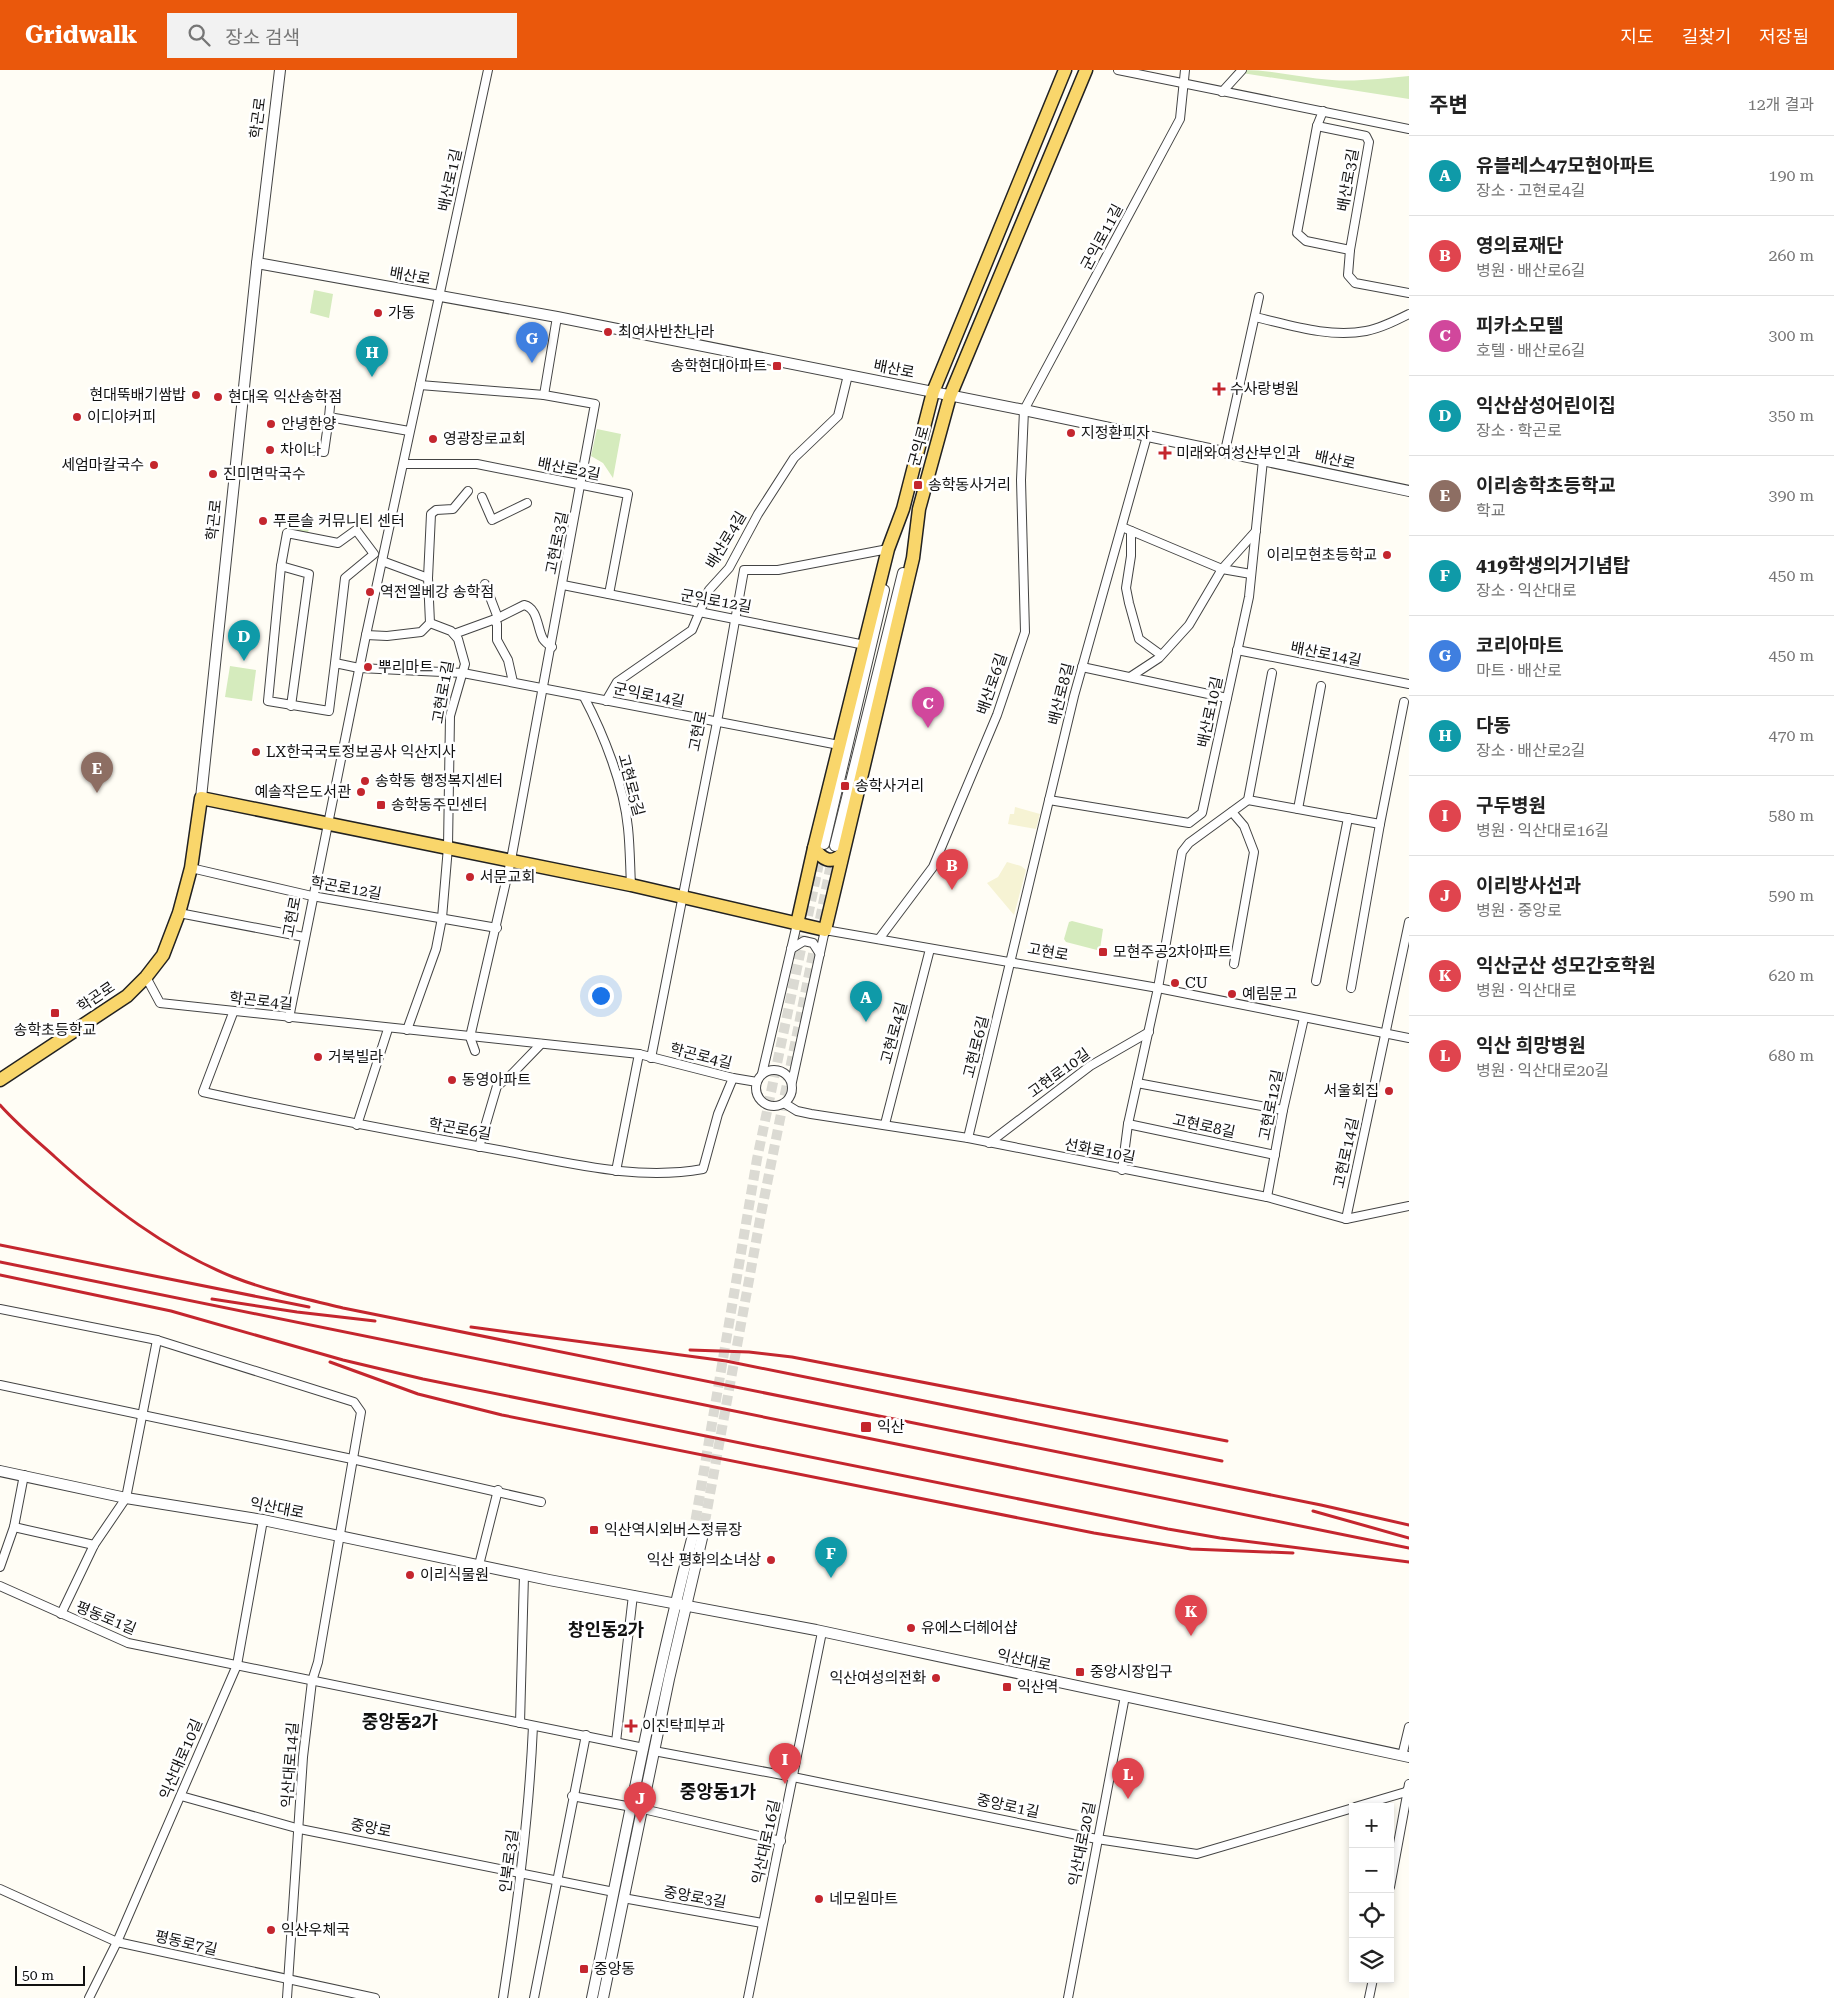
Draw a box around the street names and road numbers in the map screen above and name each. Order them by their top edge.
street label: 학곤로 [247,96,269,140]
street label: 배산로1길 [435,147,465,213]
street label: 배산로3길 [1334,147,1362,213]
street label: 군익로11길 [1077,201,1127,273]
street label: 배산로 [388,264,432,288]
street label: 배산로 [872,356,916,382]
street label: 군익로 [905,424,933,468]
street label: 배산로 [1313,447,1357,473]
street label: 배산로2길 [536,454,602,484]
street label: 학곤로 [203,498,225,542]
street label: 배산로4길 [702,508,750,572]
street label: 고현로3길 [542,510,572,576]
street label: 군익로12길 [679,586,753,616]
street label: 배산로14길 [1289,638,1363,670]
street label: 배산로6길 [973,651,1011,717]
street label: 고현로1길 [429,659,457,725]
street label: 배산로8길 [1045,661,1077,727]
street label: 배산로10길 [1194,675,1226,749]
street label: 군익로14길 [612,679,686,711]
street label: 고현로 [685,709,711,753]
street label: 고현로5길 [614,752,648,818]
street label: 학곤로12길 [309,873,383,903]
street label: 고현로 [279,895,305,939]
street label: 고현로 [1026,940,1070,964]
street label: 학곤로 [74,978,118,1016]
street label: 학곤로4길 [228,989,294,1013]
street label: 고현로4길 [877,1000,911,1066]
street label: 고현로6길 [960,1014,992,1080]
street label: 학곤로4길 [668,1040,734,1072]
street label: 고현로10길 [1025,1045,1093,1101]
street label: 고현로12길 [1255,1068,1287,1142]
street label: 고현로8길 [1171,1111,1237,1141]
street label: 학곤로6길 [427,1115,493,1143]
street label: 고현로14길 [1330,1116,1362,1190]
street label: 선화로10길 [1063,1135,1137,1167]
street label: 익산대로 [248,1494,306,1522]
street label: 평동로1길 [73,1598,139,1638]
street label: 익산대로 [995,1645,1053,1675]
street label: 익산대로10길 [156,1716,206,1802]
street label: 익산대로14길 [278,1722,302,1808]
street label: 중앙로1길 [975,1791,1041,1821]
street label: 익산대로16길 [748,1798,784,1886]
street label: 익산대로20길 [1065,1800,1099,1888]
street label: 중앙로 [349,1815,393,1841]
street label: 인북로3길 [496,1828,522,1894]
street label: 중앙로3길 [662,1883,728,1911]
street label: 평동로7길 [153,1927,219,1959]

